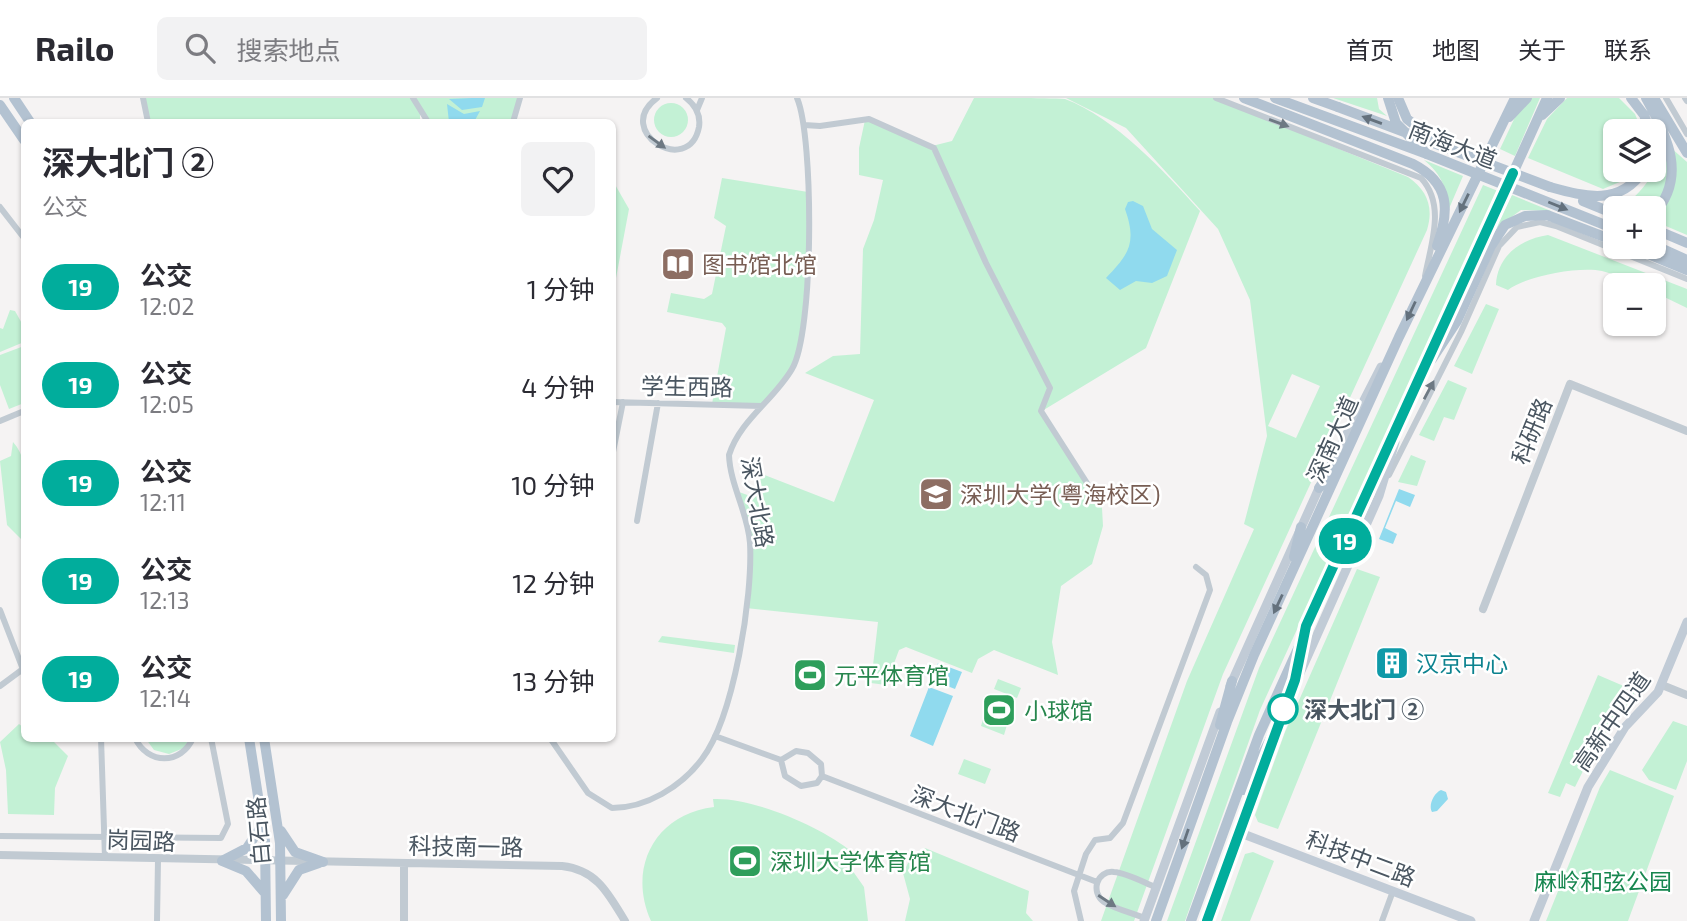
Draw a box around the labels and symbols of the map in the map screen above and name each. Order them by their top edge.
one-way arrow [1362,114,1383,125]
street label: 南海大道 [1405,114,1501,174]
one-way arrow [1269,118,1290,129]
one-way arrow [647,135,666,149]
one-way arrow [1458,193,1469,213]
one-way arrow [1548,201,1569,212]
library icon: 图书馆北馆 [659,245,697,283]
place label: 图书馆北馆 [702,250,817,278]
one-way arrow [1405,301,1417,321]
street label: 学生西路 [641,371,733,401]
one-way arrow [1424,380,1435,400]
street label: 深南大道 [1301,391,1363,487]
street label: 科研路 [1505,394,1557,468]
street label: 深大北路 [736,454,780,550]
school or university icon: 深圳大学(粤海校区) [917,475,955,513]
place label: 深圳大学(粤海校区) [960,480,1161,508]
line badge: 19 [1314,518,1376,564]
one-way arrow [1272,594,1283,615]
building icon: 汉京中心 [1373,644,1411,682]
place label: 汉京中心 [1416,649,1508,677]
sports icon: 元平体育馆 [791,656,829,694]
place label: 元平体育馆 [834,661,949,689]
street label: 高新中四道 [1567,666,1655,776]
sports icon: 小球馆 [980,691,1018,729]
marker: 深大北门 ② [1268,694,1298,724]
place label: 深大北门 ② [1304,695,1424,723]
place label: 小球馆 [1024,696,1093,724]
street label: 深大北门路 [907,779,1025,847]
street label: 白石路 [241,795,275,867]
street label: 科技中二路 [1302,824,1420,892]
street label: 岗园路 [106,825,176,855]
one-way arrow [1179,828,1190,849]
street label: 科技南一路 [408,831,524,861]
sports icon: 深圳大学体育馆 [726,842,764,880]
place label: 深圳大学体育馆 [770,847,931,875]
park label: 麻岭和弦公园 [1534,867,1672,895]
one-way arrow [1098,893,1117,907]

